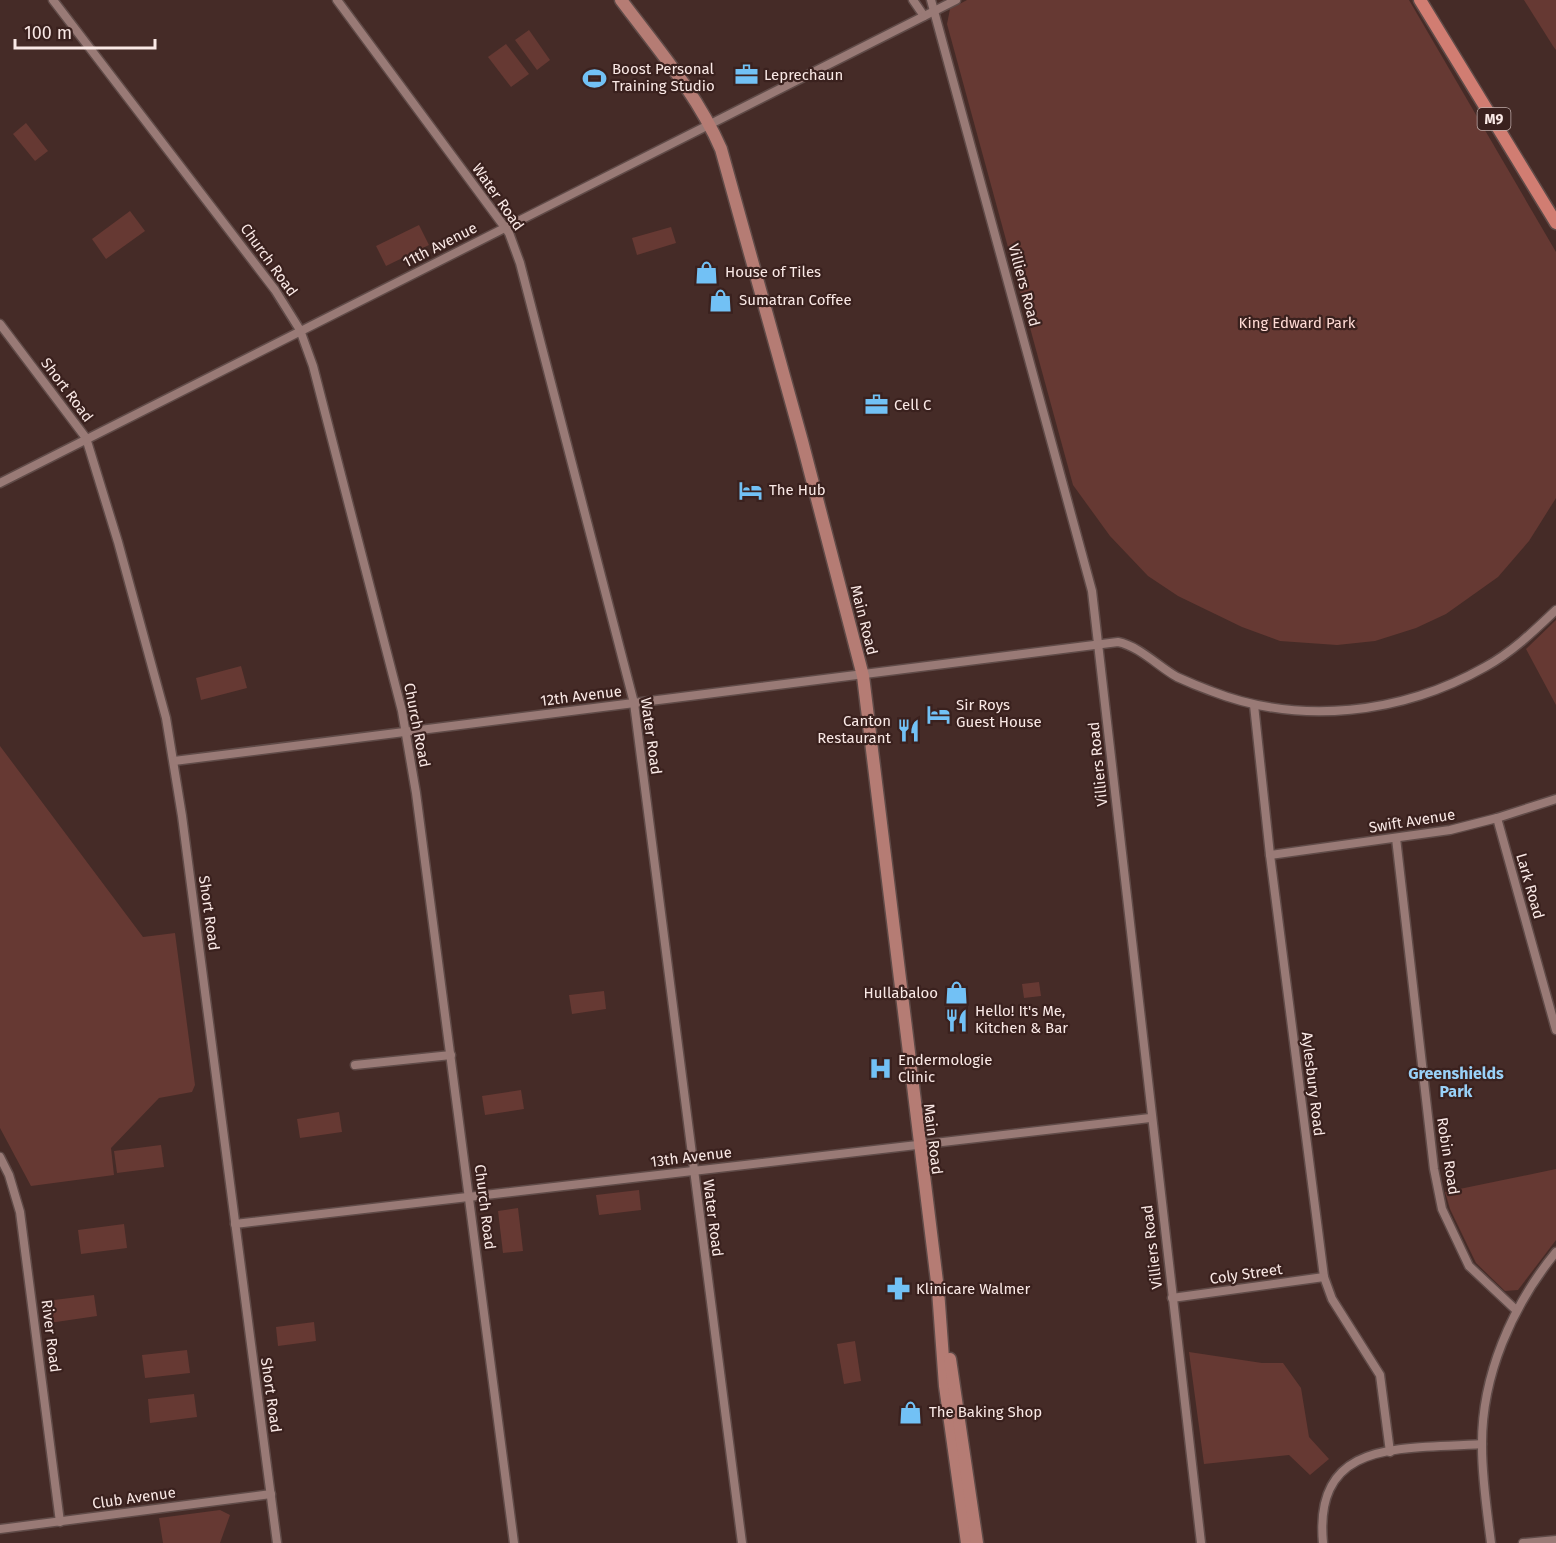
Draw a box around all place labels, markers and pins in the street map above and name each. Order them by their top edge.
place label: Boost Personal Training Studio [612,60,715,95]
office icon: Leprechaun [733,62,759,88]
sports icon: Boost Personal Training Studio [581,65,607,91]
place label: Leprechaun [764,66,843,84]
shop icon: House of Tiles [694,259,720,285]
place label: House of Tiles [725,263,821,281]
shop icon: Sumatran Coffee [708,287,734,313]
place label: Sumatran Coffee [739,291,852,309]
office icon: Cell C [863,392,889,418]
place label: Cell C [894,396,932,414]
hotel icon: The Hub [738,477,764,503]
place label: The Hub [769,481,826,499]
place label: Sir Roys Guest House [956,696,1042,731]
hotel icon: Sir Roys Guest House [925,701,951,727]
place label: Canton Restaurant [817,712,892,747]
restaurant icon: Canton Restaurant [896,717,922,743]
shop icon: Hullabaloo [943,980,969,1006]
place label: Hullabaloo [864,984,938,1002]
place label: Hello! It's Me, Kitchen & Bar [975,1002,1068,1037]
restaurant icon: Hello! It's Me, Kitchen & Bar [944,1007,970,1033]
place label: Endermologie Clinic [898,1051,993,1086]
hospital icon: Endermologie Clinic [867,1056,893,1082]
pharmacy icon: Klinicare Walmer [885,1276,911,1302]
place label: Klinicare Walmer [916,1280,1031,1298]
shop icon: The Baking Shop [898,1399,924,1425]
place label: The Baking Shop [929,1403,1042,1421]

